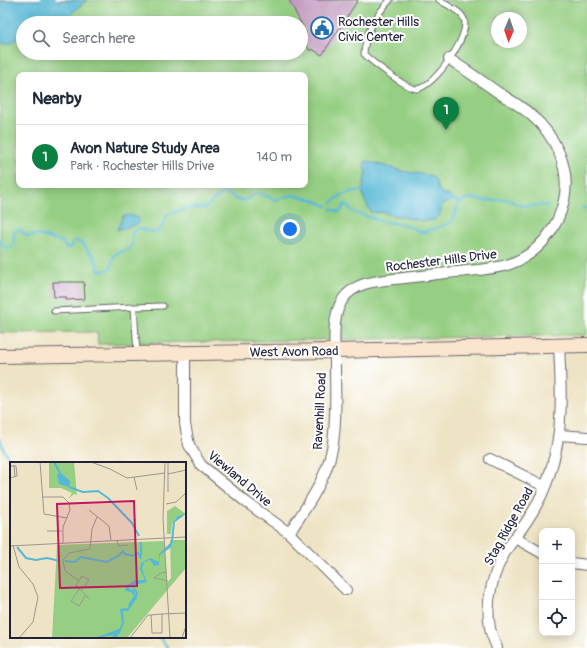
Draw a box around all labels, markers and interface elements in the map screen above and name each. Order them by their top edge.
north arrow [491,12,527,48]
place label: Rochester Hills Civic Center [338,14,419,45]
public building icon: Rochester Hills Civic Center [309,15,335,41]
search box [16,16,308,60]
icon: search [30,27,52,49]
text: Search here [62,29,135,48]
text: Nearby [32,88,81,109]
pin: 1 [433,97,459,130]
text: Avon Nature Study Area [70,139,220,158]
text: 1 [42,149,48,165]
text: 140 m [256,149,292,165]
text: Park · Rochester Hills Drive [70,158,214,174]
your location [280,219,300,239]
street label: Rochester Hills Drive [385,246,498,276]
street label: West Avon Road [249,343,339,361]
street label: Ravenhill Road [310,372,330,450]
street label: Viewland Drive [204,447,275,510]
inset map [10,462,186,638]
street label: Stag Ridge Road [481,485,537,568]
map controls [539,528,575,636]
button: + [539,528,575,564]
button: − [539,564,575,600]
button: locate [539,600,575,636]

